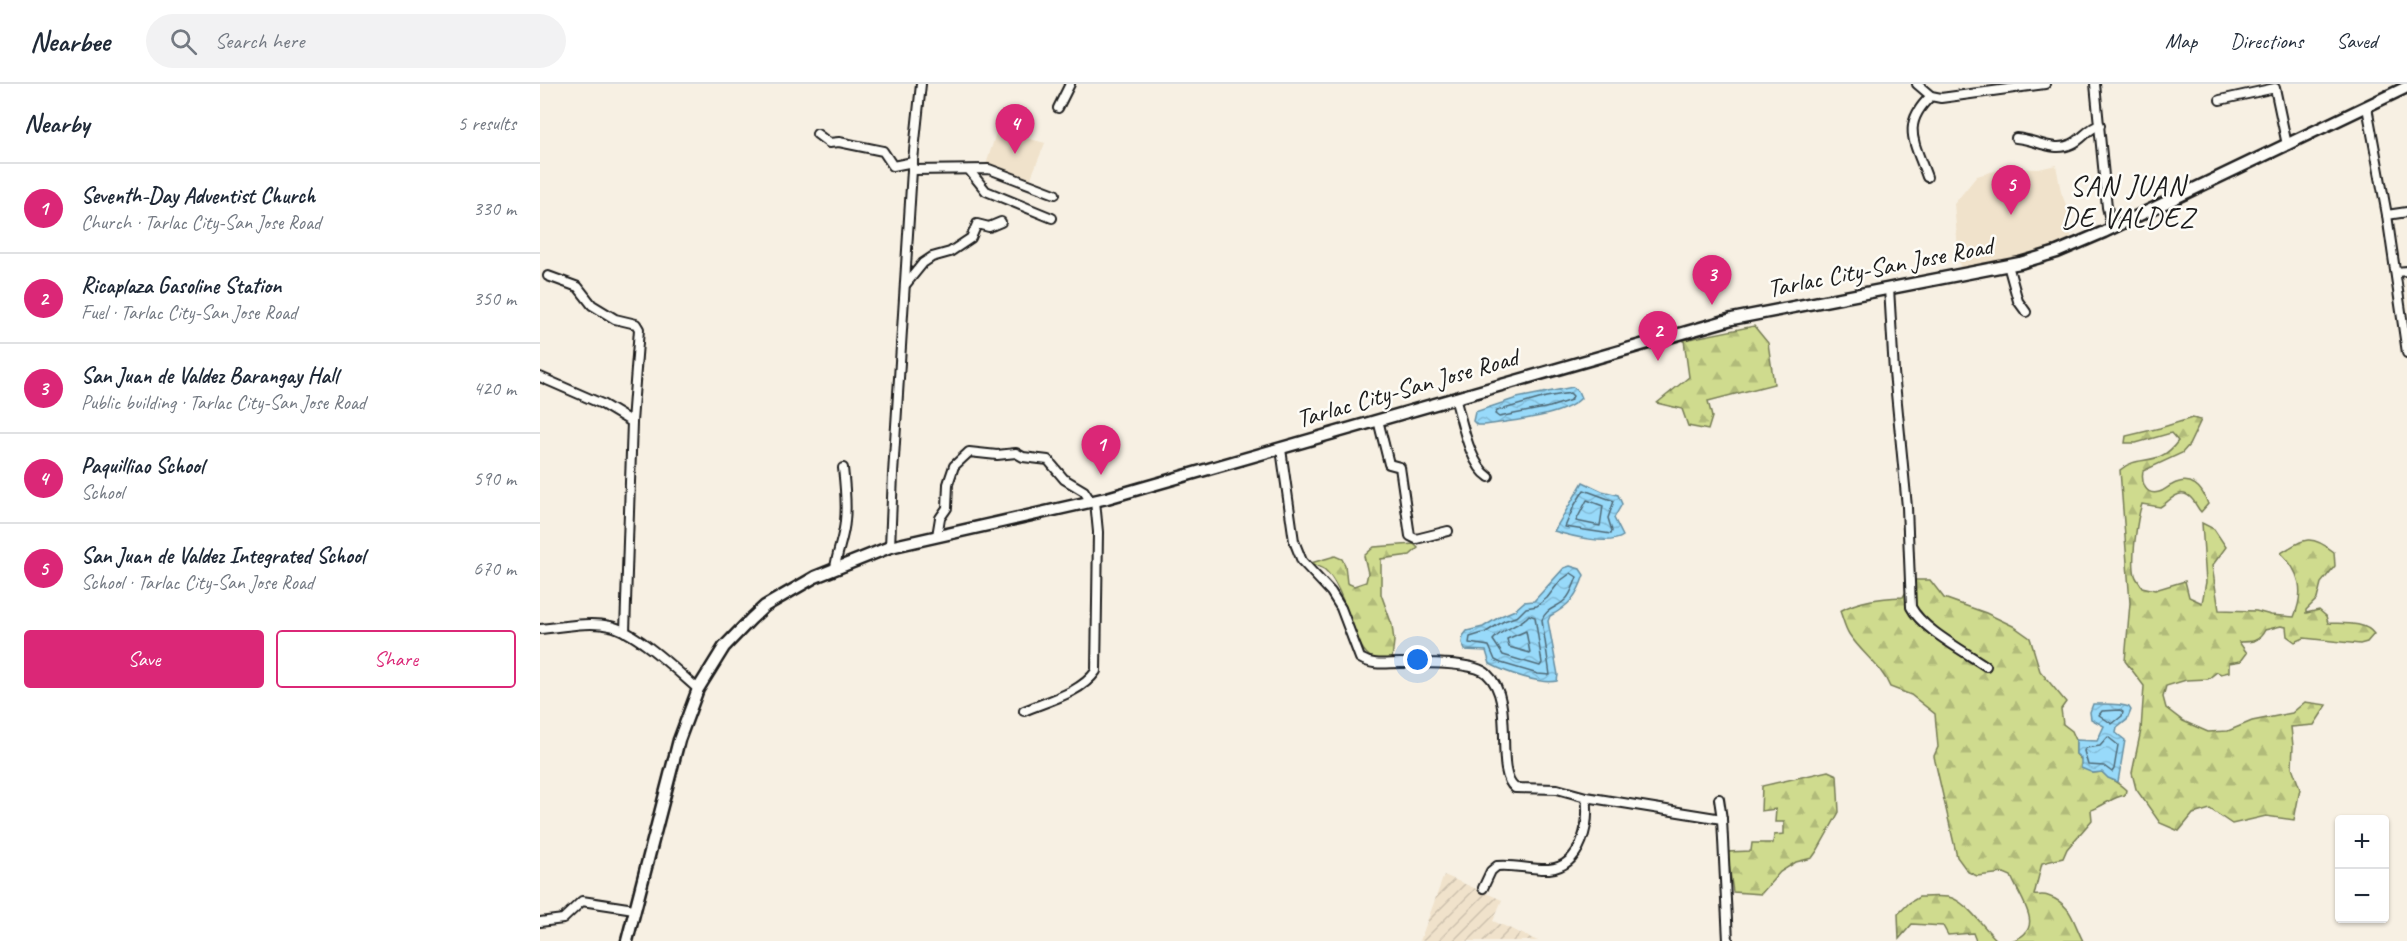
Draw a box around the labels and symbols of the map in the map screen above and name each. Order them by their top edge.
pin: 4 [996,104,1034,154]
pin: 5 [1992,166,2030,215]
district label: SAN JUAN DE VALDEZ [2061,168,2198,235]
street label: Tarlac City-San Jose Road [1764,228,1999,305]
pin: 3 [1692,256,1732,305]
pin: 2 [1638,312,1678,361]
street label: Tarlac City-San Jose Road [1292,340,1525,435]
pin: 1 [1082,426,1120,475]
your location [1403,645,1432,674]

